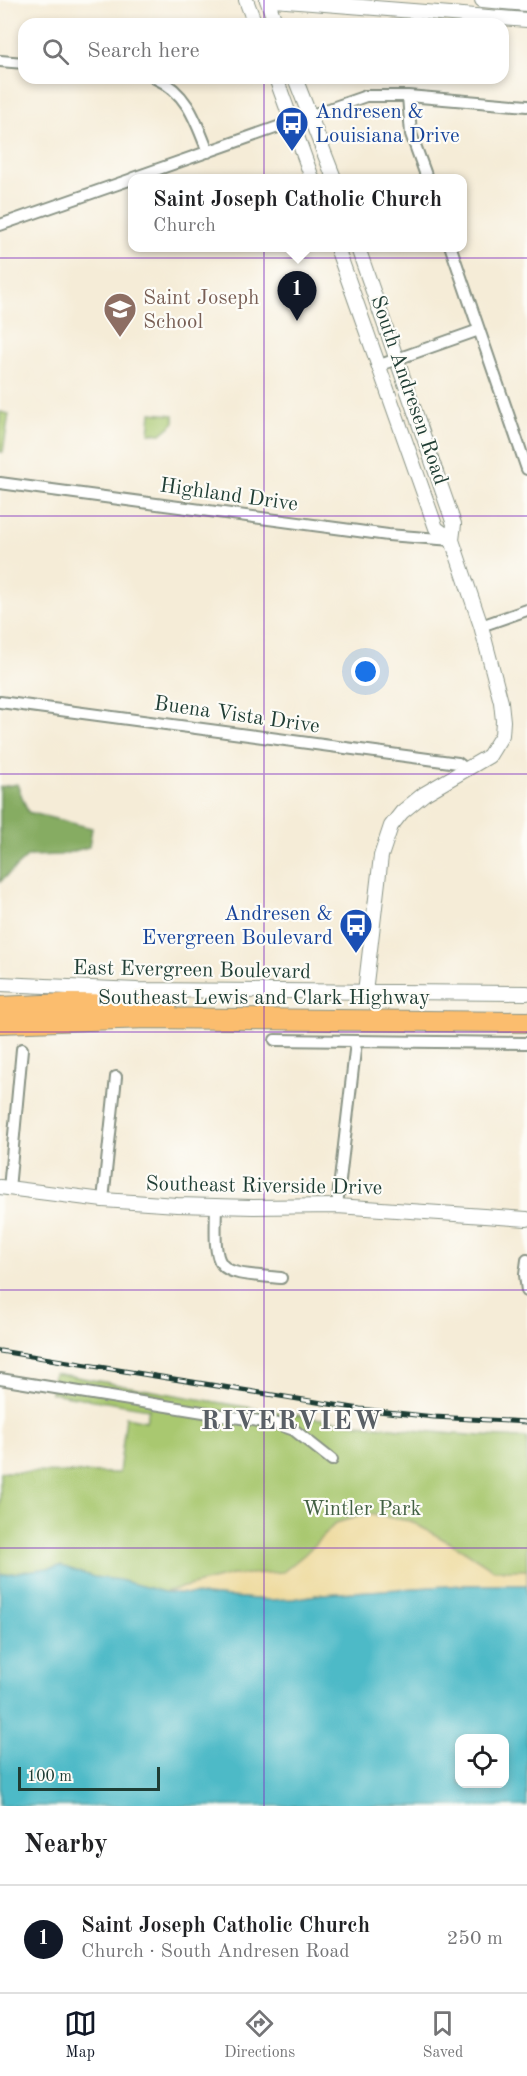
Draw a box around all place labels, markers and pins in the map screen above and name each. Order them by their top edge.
place label: Andresen & Louisiana Drive [315,102,460,147]
bus stop icon: Andresen & Louisiana Drive [274,105,310,152]
pin: 1 [278,272,316,321]
place label: Saint Joseph School [143,288,259,333]
school or university icon: Saint Joseph School [102,291,138,338]
place label: Andresen & Evergreen Boulevard [142,904,333,949]
bus stop icon: Andresen & Evergreen Boulevard [338,907,374,954]

